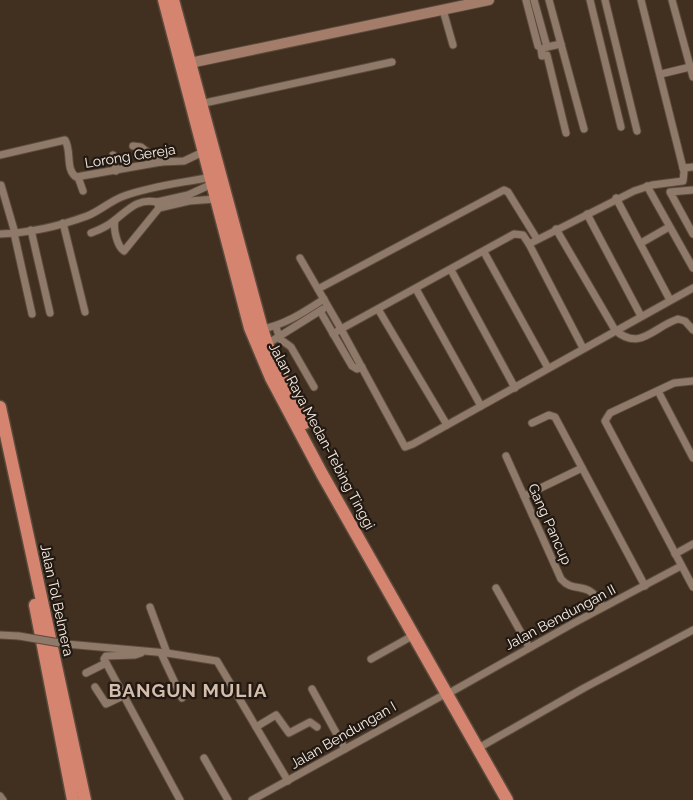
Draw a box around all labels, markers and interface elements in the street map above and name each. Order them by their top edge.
street label: Lorong Gereja [83,141,177,171]
street label: Jalan Raya Medan-Tebing Tinggi [266,340,378,532]
street label: Gang Pancup [525,481,575,567]
street label: Jalan Tol Belmera [37,542,77,658]
street label: Jalan Bendungan II [502,581,618,653]
district label: BANGUN MULIA [109,679,267,701]
street label: Jalan Bendungan I [287,698,399,772]

